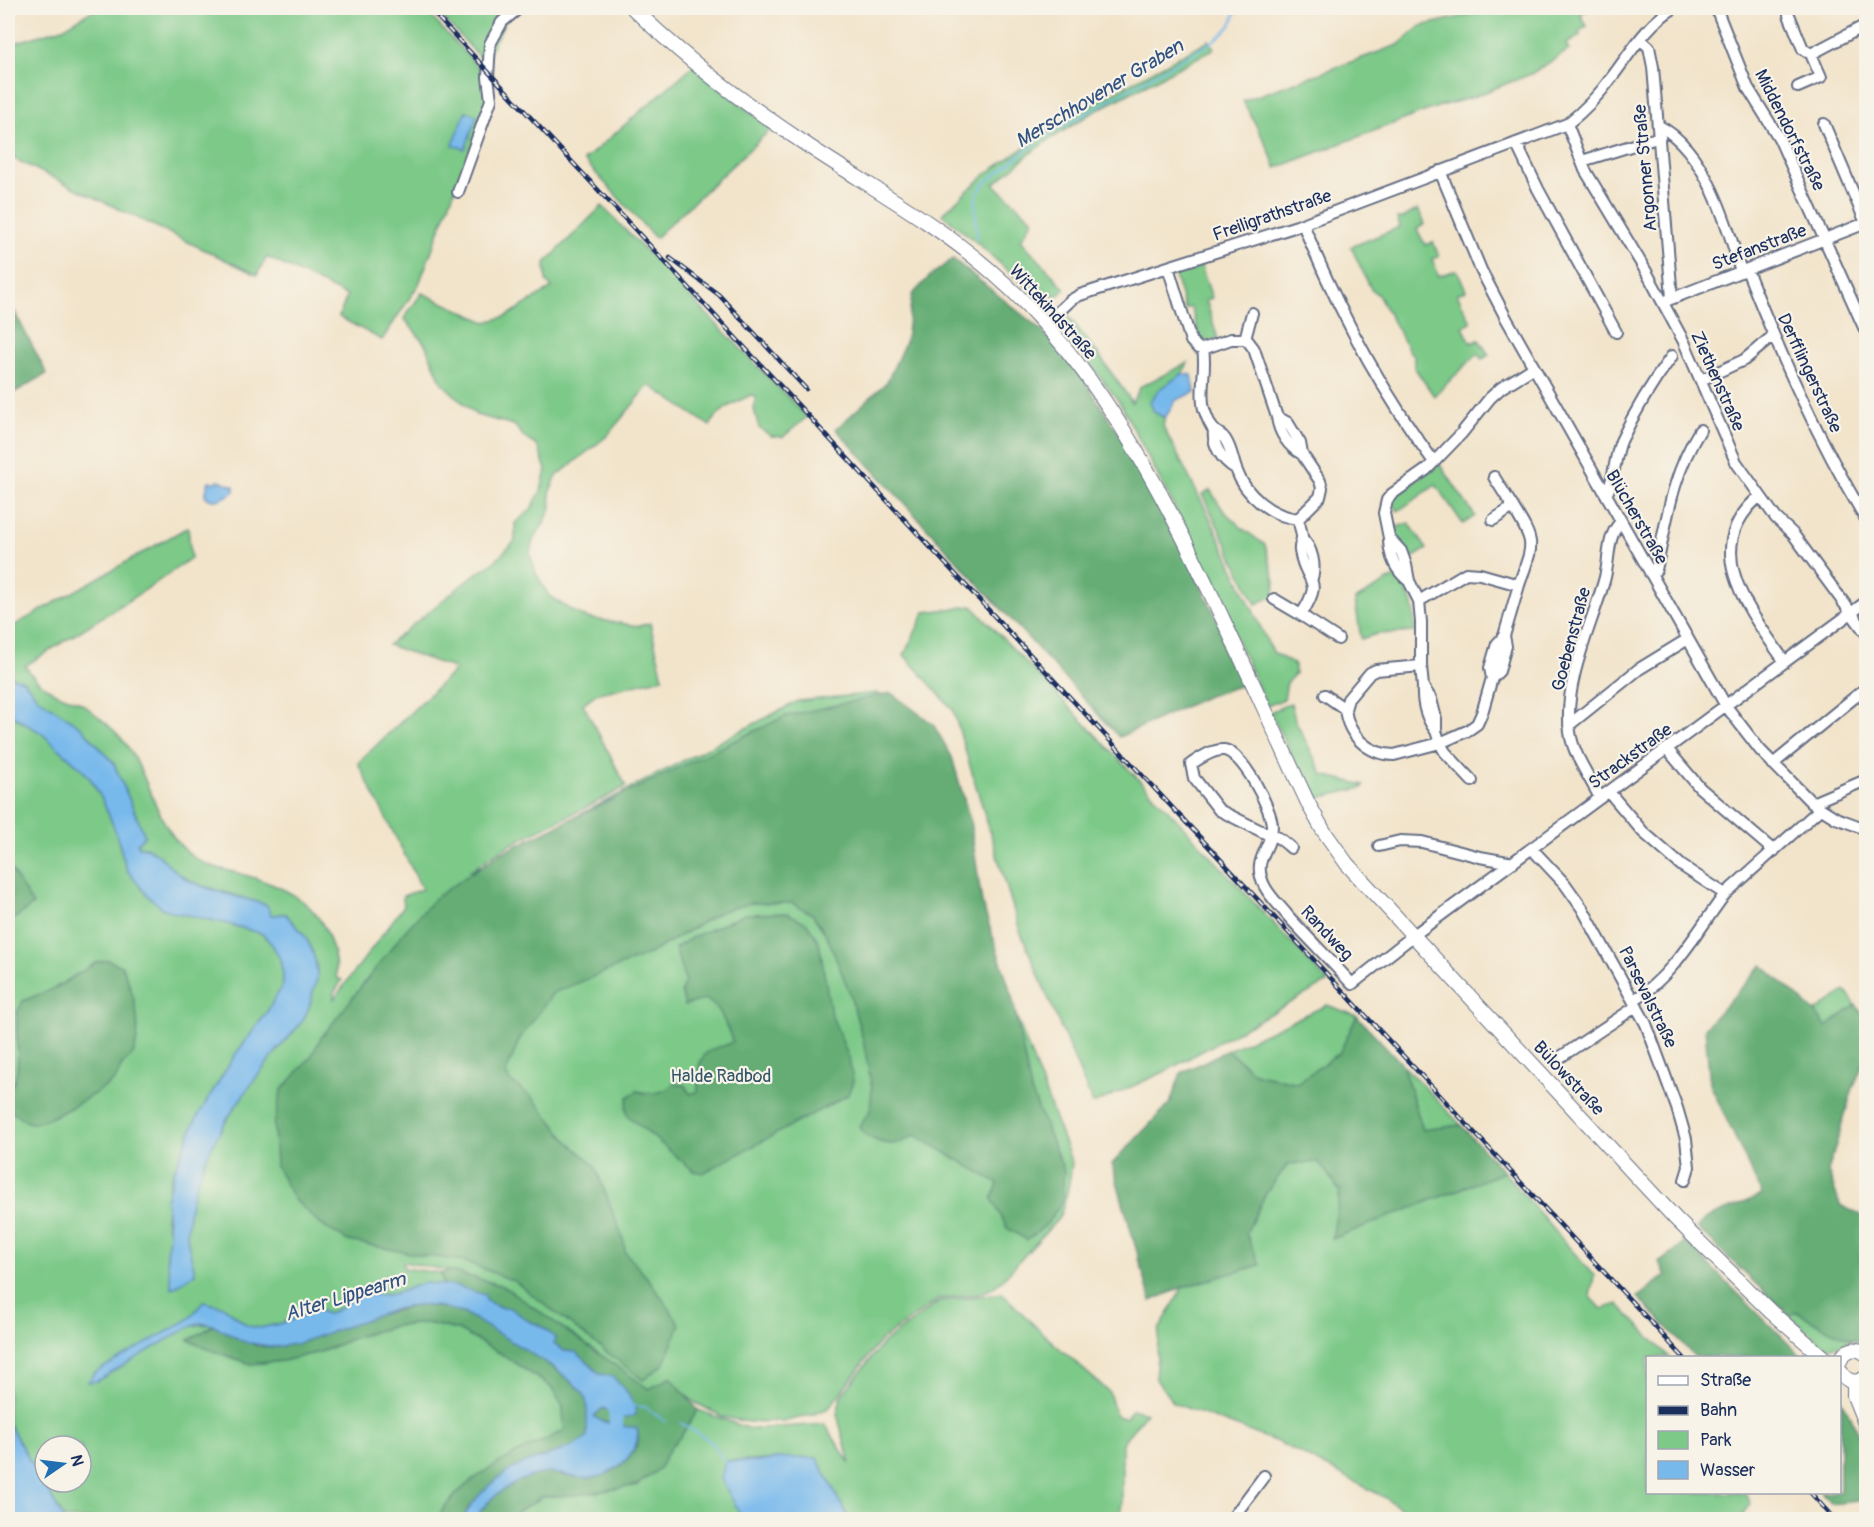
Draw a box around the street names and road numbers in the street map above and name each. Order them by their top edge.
street label: Middendorfstraße [1749,66,1830,195]
street label: Argonner Straße [1628,103,1663,232]
street label: Freiligrathstraße [1210,184,1335,247]
street label: Stefanstraße [1709,219,1810,276]
street label: Wittekindstraße [1004,260,1101,365]
street label: Derfflingerstraße [1772,310,1847,437]
street label: Ziethenstraße [1685,328,1750,435]
street label: Blücherstraße [1600,466,1673,569]
street label: Goebenstraße [1547,585,1596,694]
street label: Strackstraße [1584,718,1677,795]
street label: Randweg [1295,901,1358,966]
street label: Parsevalstraße [1613,943,1682,1052]
street label: Bülowstraße [1528,1036,1609,1121]

